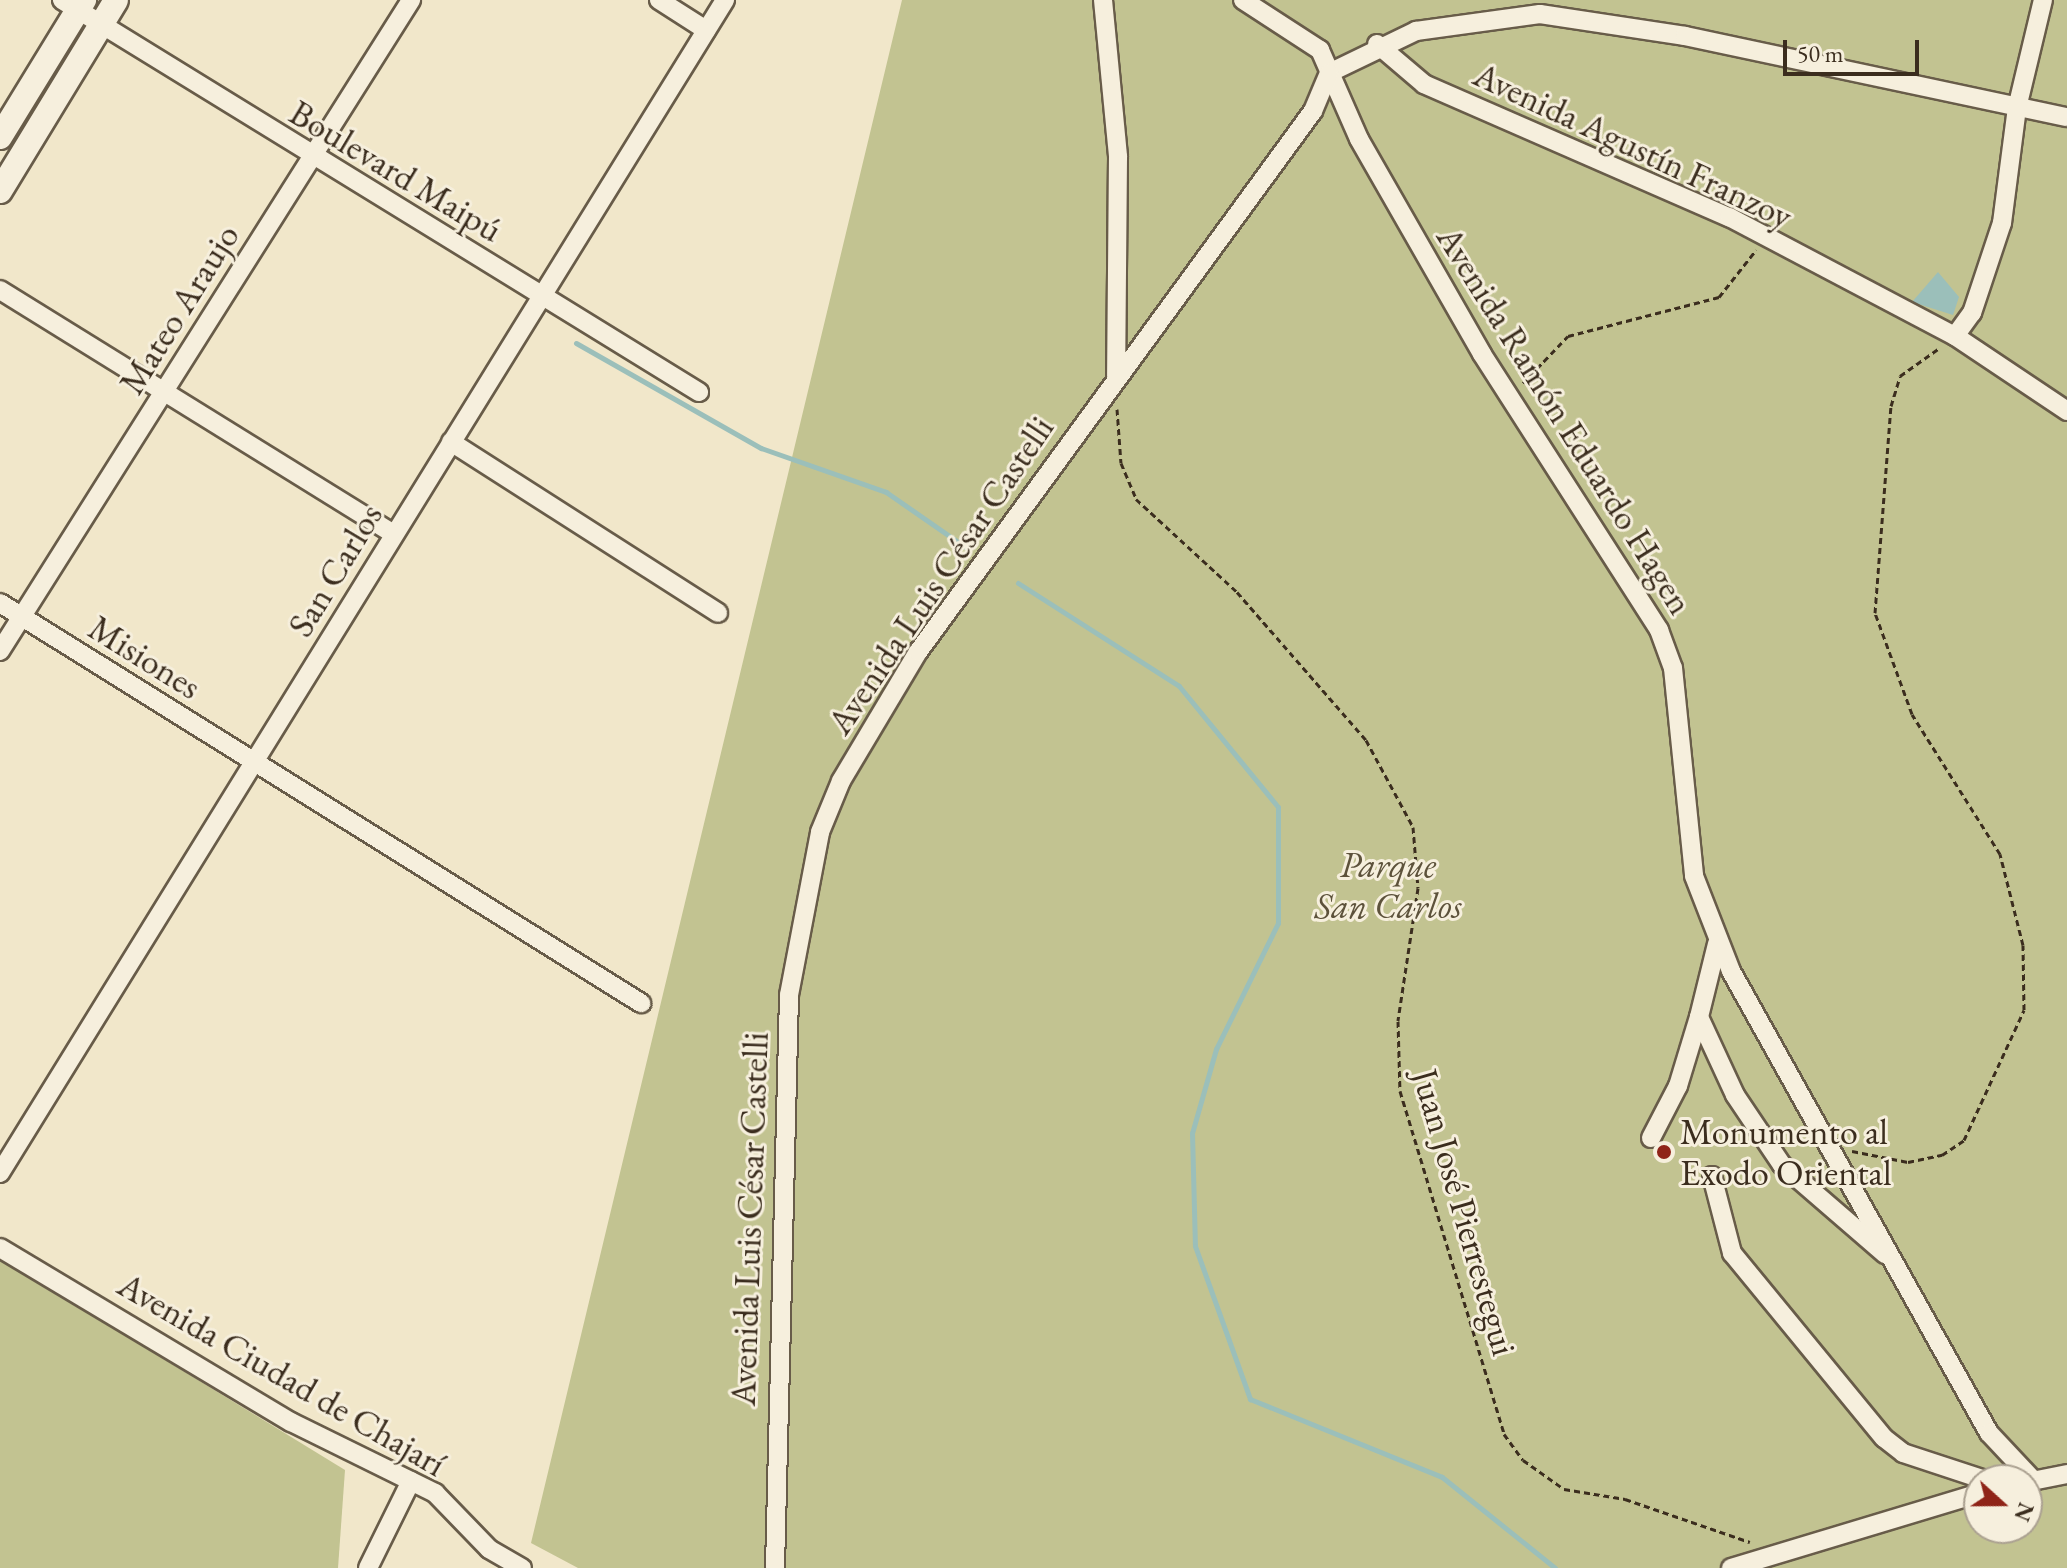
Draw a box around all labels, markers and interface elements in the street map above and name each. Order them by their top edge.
scale bar [1787,24,1923,74]
text: 50 m [1797,38,1844,69]
street label: Avenida Agustín Franzoy [1467,52,1799,238]
street label: Boulevard Maipú [282,91,510,251]
street label: Mateo Araujo [110,216,248,402]
street label: Avenida Ramón Eduardo Hagen [1428,218,1702,622]
street label: Avenida Luis César Castelli [817,408,1063,742]
street label: San Carlos [279,496,391,644]
street label: Misiones [81,606,209,708]
park label: Parque San Carlos [1314,842,1462,927]
street label: Avenida Luis César Castelli [721,1031,777,1407]
street label: Juan José Pierrestegui [1403,1064,1527,1360]
place label: Monumento al Exodo Oriental [1680,1109,1892,1194]
marker: Monumento al Exodo Oriental [1655,1143,1673,1161]
street label: Avenida Ciudad de Chajarí [110,1263,454,1485]
north arrow [1963,1464,2043,1544]
text: N [2007,1499,2041,1526]

